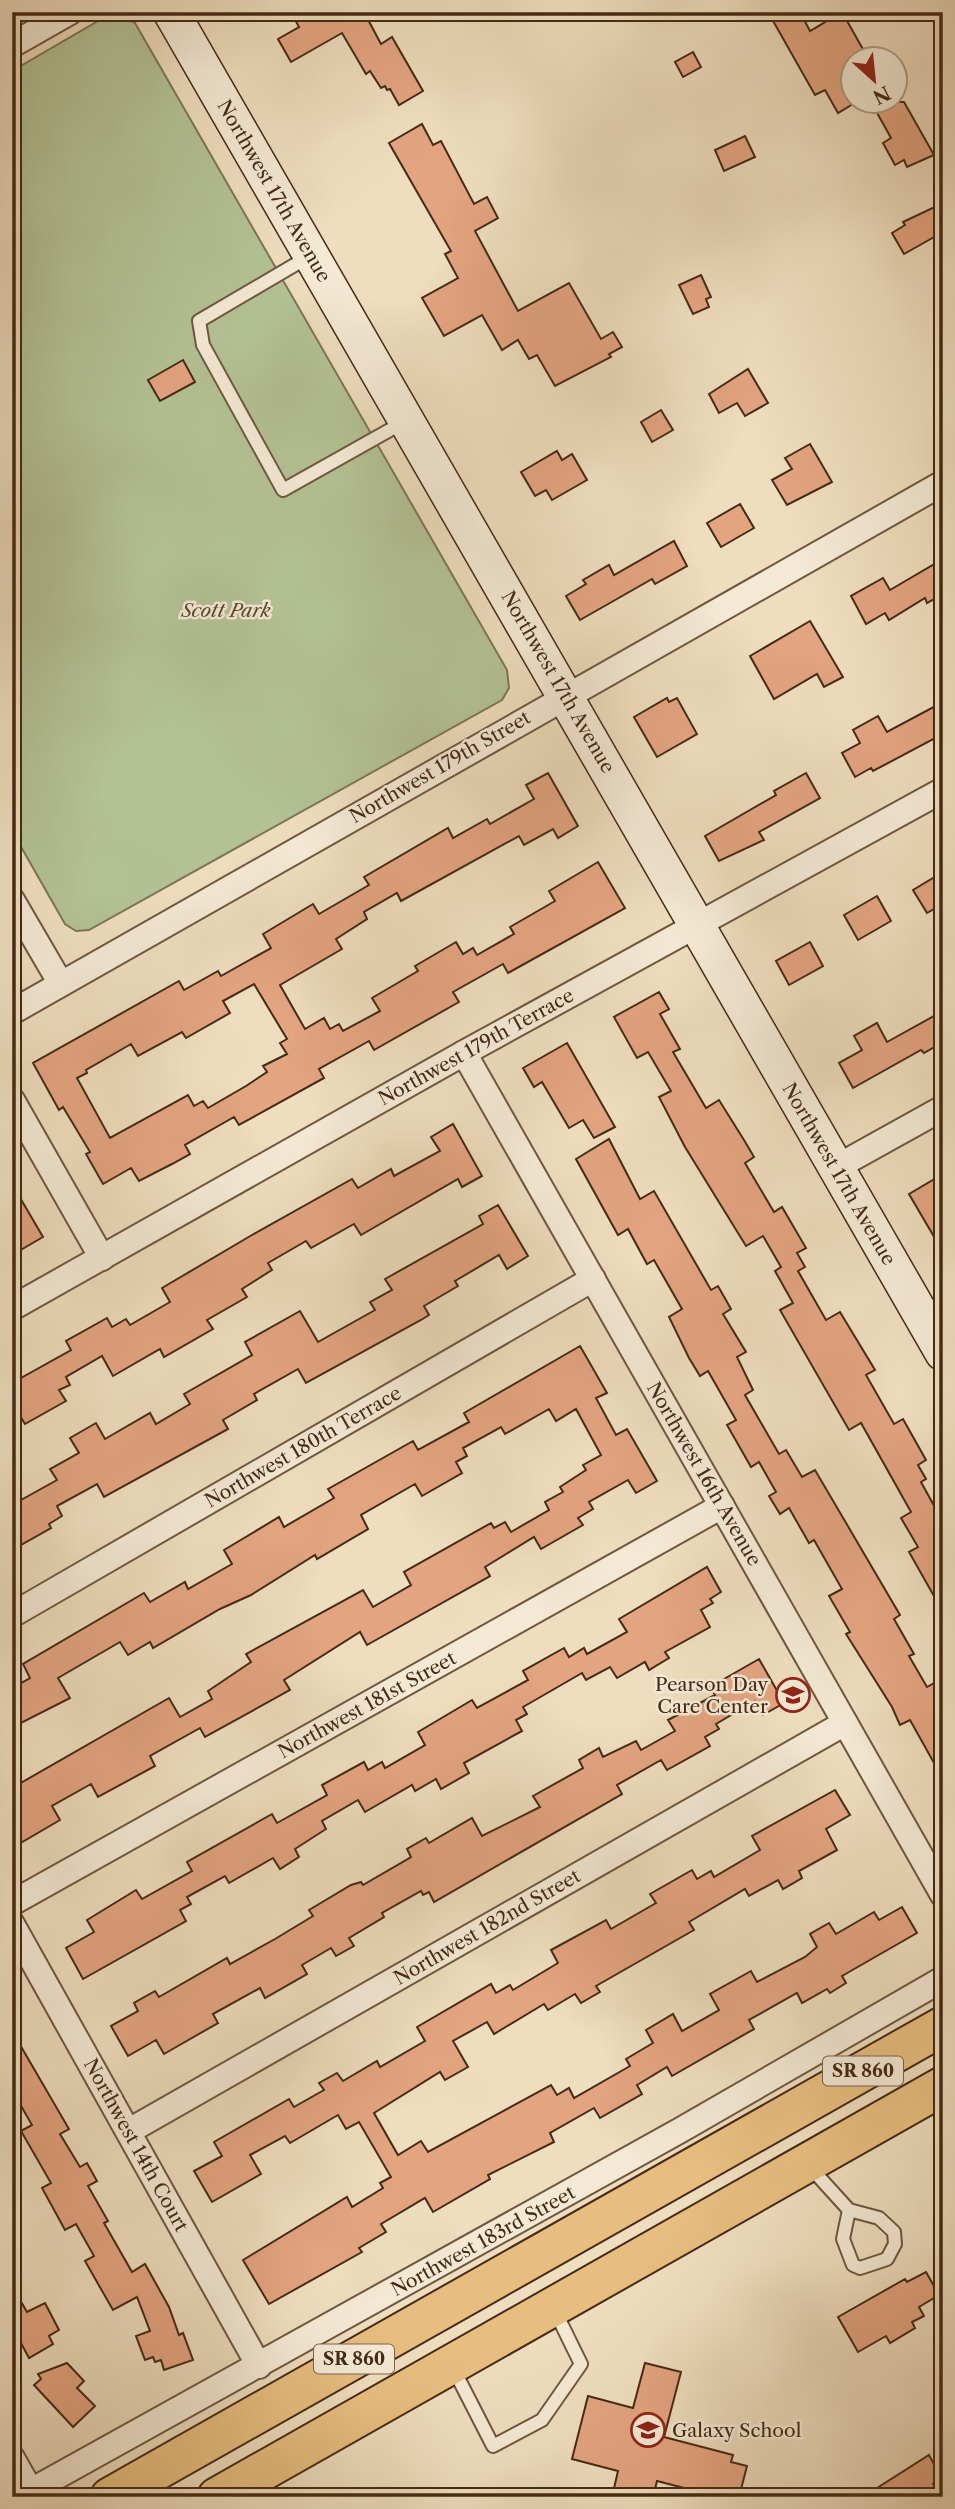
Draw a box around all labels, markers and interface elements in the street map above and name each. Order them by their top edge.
north arrow [839,46,909,116]
text: N [869,81,894,109]
street label: Northwest 17th Avenue [212,96,336,286]
street label: Northwest 17th Avenue [496,587,620,777]
park label: Scott Park [180,599,271,622]
street label: Northwest 179th Street [346,706,535,828]
street label: Northwest 179th Terrace [374,984,578,1110]
street label: Northwest 17th Avenue [777,1079,901,1269]
street label: Northwest 16th Avenue [642,1378,766,1570]
street label: Northwest 180th Terrace [201,1381,405,1513]
street label: Northwest 181st Street [274,1646,460,1763]
place label: Pearson Day Care Center [655,1673,768,1718]
school or university icon: Pearson Day Care Center [774,1676,812,1714]
street label: Northwest 182nd Street [390,1864,584,1990]
street label: Northwest 14th Court [79,2055,193,2236]
road number: SR 860 [823,2056,903,2085]
street label: Northwest 183rd Street [387,2181,579,2301]
road number: SR 860 [314,2344,394,2374]
school or university icon: Galaxy School [629,2411,667,2449]
place label: Galaxy School [672,2419,802,2442]

